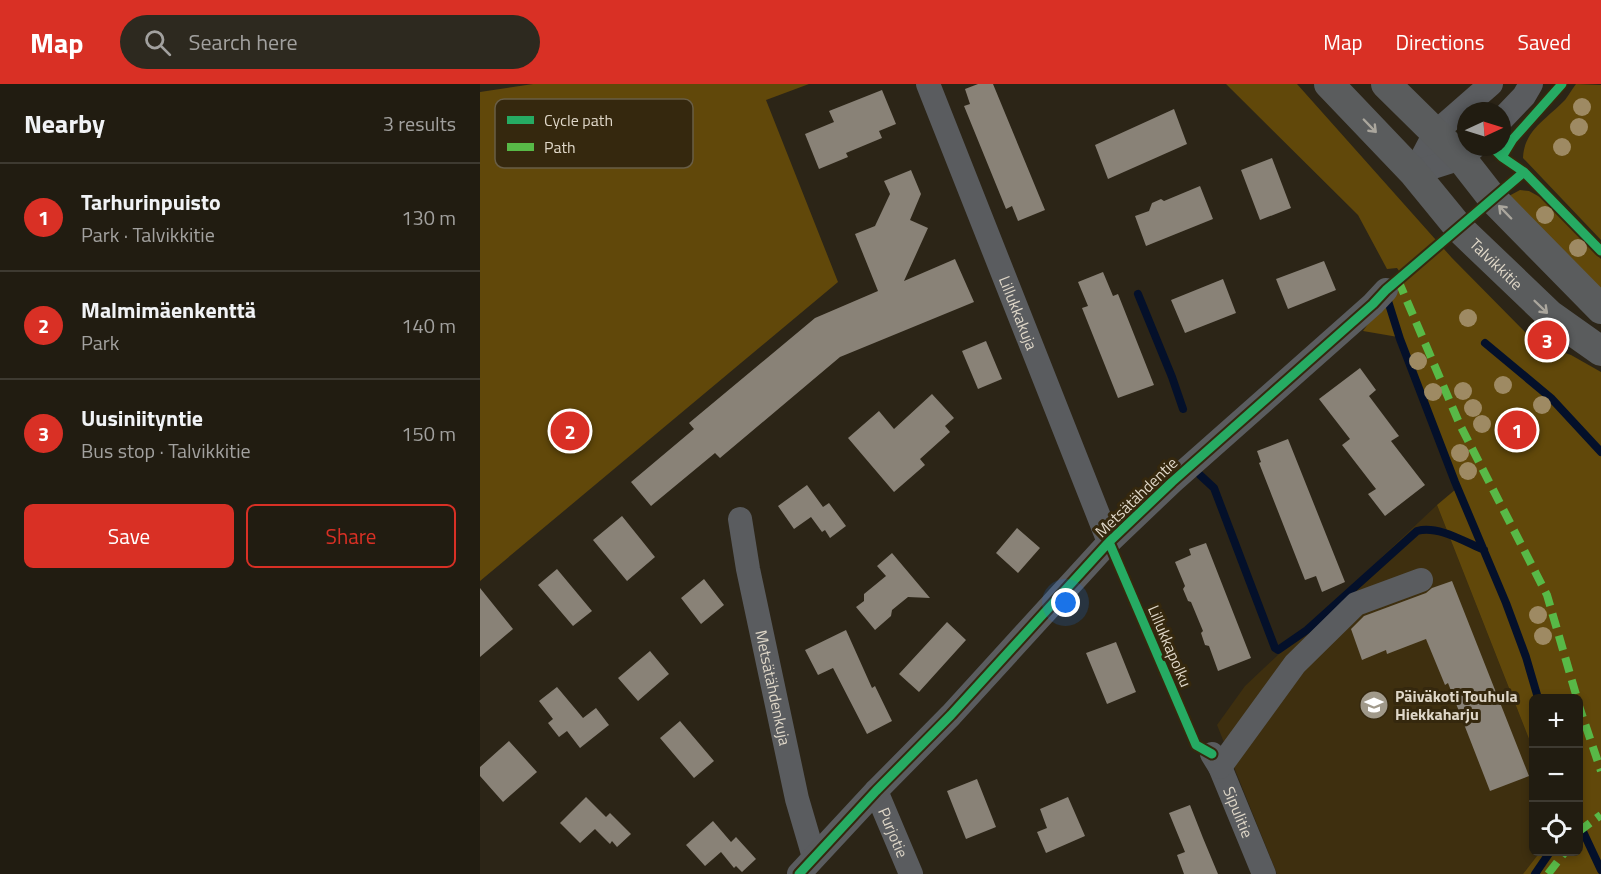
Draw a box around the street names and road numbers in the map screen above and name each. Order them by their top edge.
street label: Talvikkitie [1464,232,1529,295]
street label: Lillukkakuja [993,272,1044,354]
street label: Metsätähdentie [1089,451,1183,543]
street label: Lillukkapolku [1142,601,1198,691]
street label: Metsätähdenkuja [749,628,797,748]
street label: Sipulitie [1217,783,1260,841]
street label: Purjotie [872,804,915,861]

